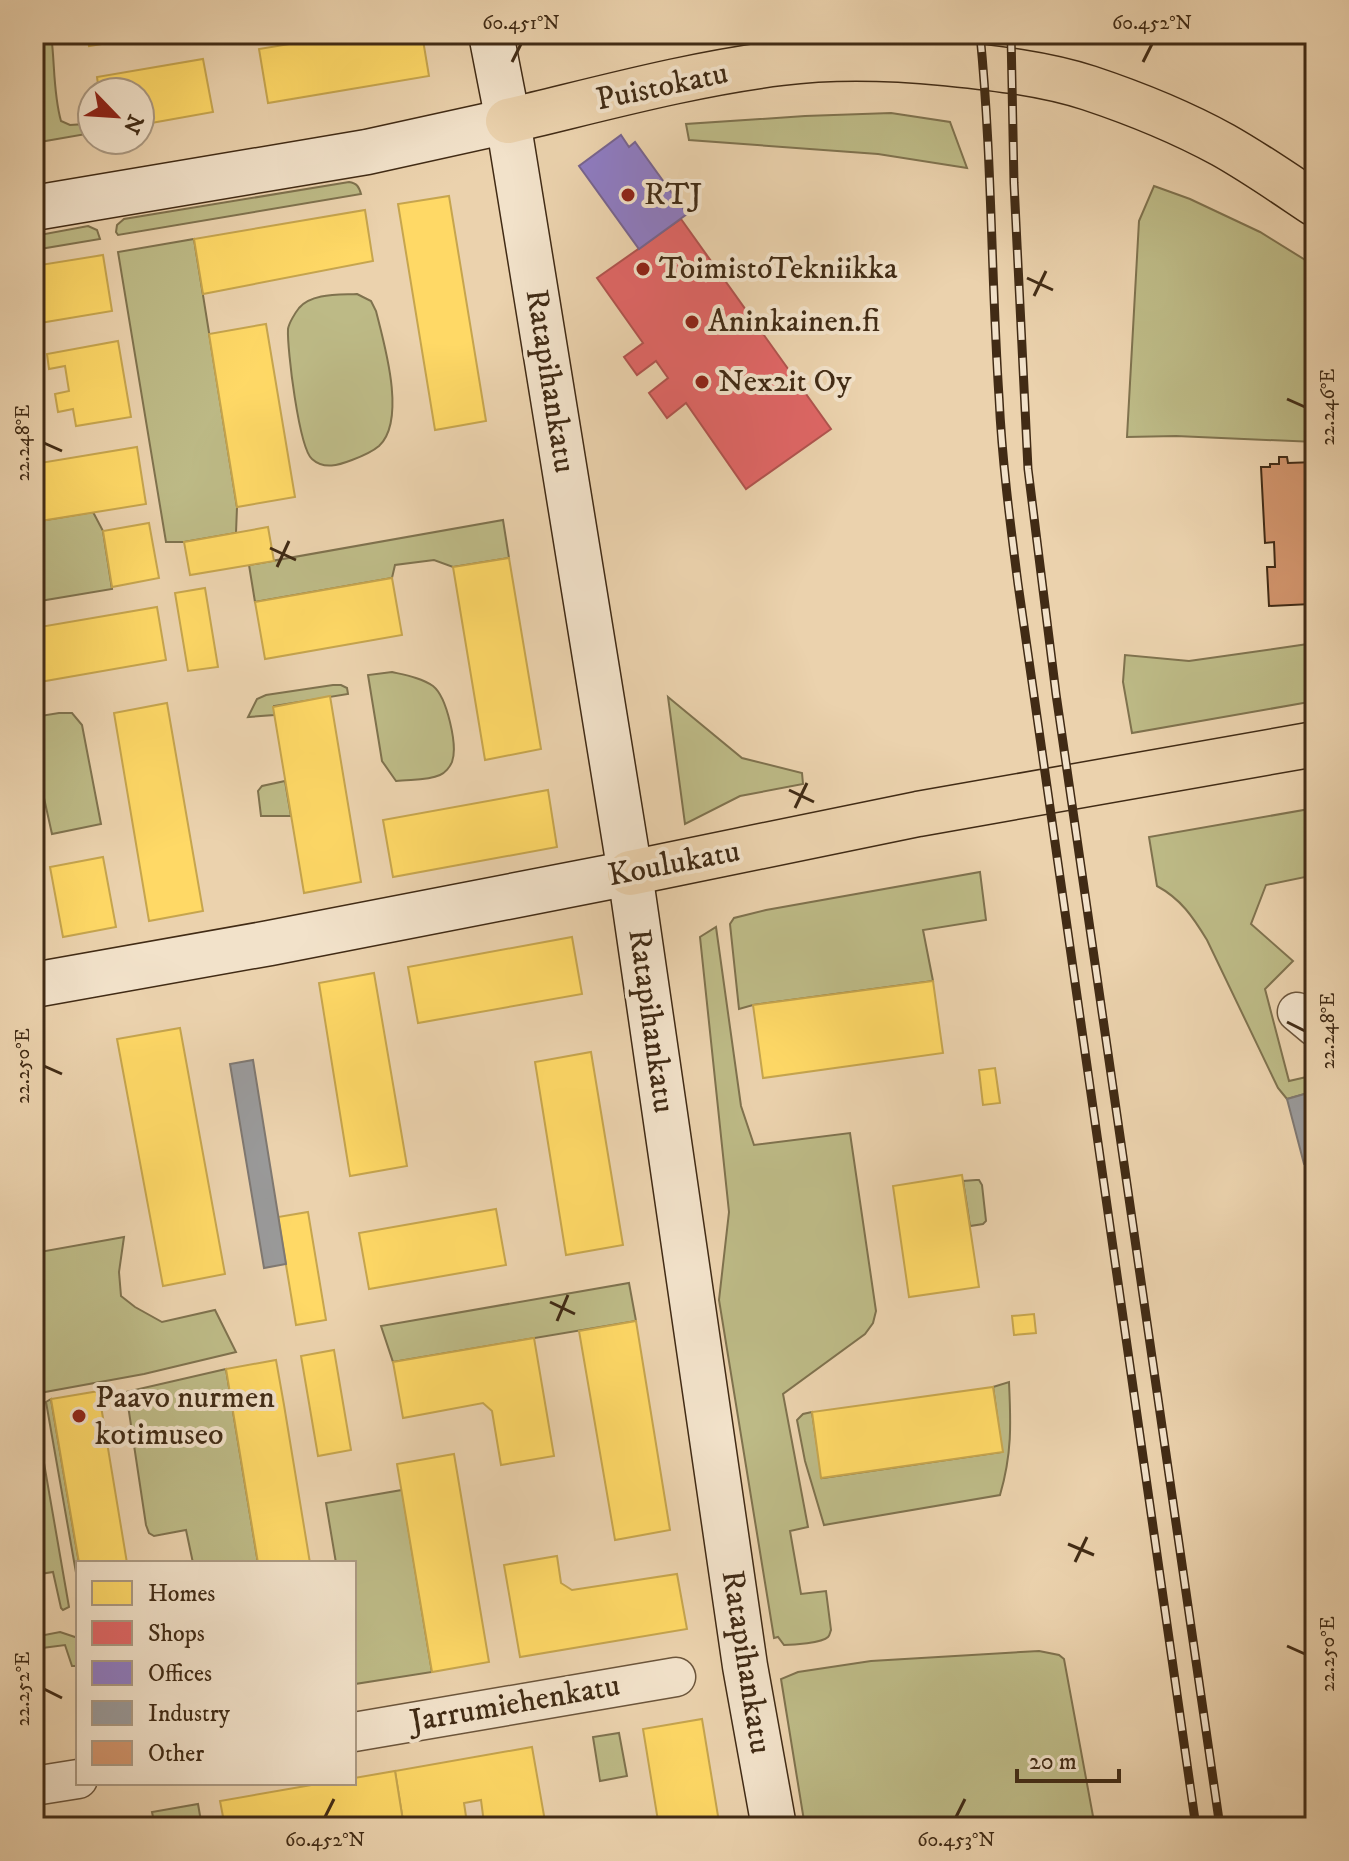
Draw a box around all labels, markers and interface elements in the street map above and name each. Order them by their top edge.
text: 60.451°N [482,11,560,36]
text: 60.452°N [1112,11,1192,36]
street label: Puistokatu [592,54,732,120]
north arrow [76,76,156,156]
text: N [117,110,149,138]
place label: RTJ [644,175,702,215]
marker: RTJ [619,186,637,204]
place label: ToimistoTekniikka [659,249,898,289]
marker: ToimistoTekniikka [634,260,652,278]
street label: Ratapihankatu [516,286,584,476]
place label: Aninkainen.fi [708,302,880,342]
marker: Aninkainen.fi [683,313,701,331]
place label: Nex2it Oy [718,362,852,402]
text: 22.246°E [1316,369,1341,446]
marker: Nex2it Oy [693,373,711,391]
text: 22.248°E [11,405,36,481]
street label: Koulukatu [605,832,743,896]
street label: Ratapihankatu [618,926,684,1116]
text: 22.248°E [1316,993,1341,1069]
text: 22.250°E [11,1028,36,1104]
place label: Paavo nurmen kotimuseo [95,1378,275,1455]
marker: Paavo nurmen kotimuseo [70,1407,88,1425]
legend [76,1561,356,1785]
street label: Ratapihankatu [712,1567,780,1757]
text: Homes [148,1579,215,1609]
text: 22.250°E [1316,1616,1341,1692]
text: Shops [148,1619,205,1649]
text: 22.252°E [11,1652,36,1726]
text: Offices [148,1659,212,1689]
street label: Jarrumiehenkatu [404,1666,623,1743]
text: Industry [148,1699,231,1729]
scale bar [1017,1733,1119,1783]
text: Other [148,1739,204,1769]
text: 20 m [1029,1747,1077,1777]
text: 60.452°N [285,1828,365,1853]
text: 60.453°N [917,1828,995,1853]

